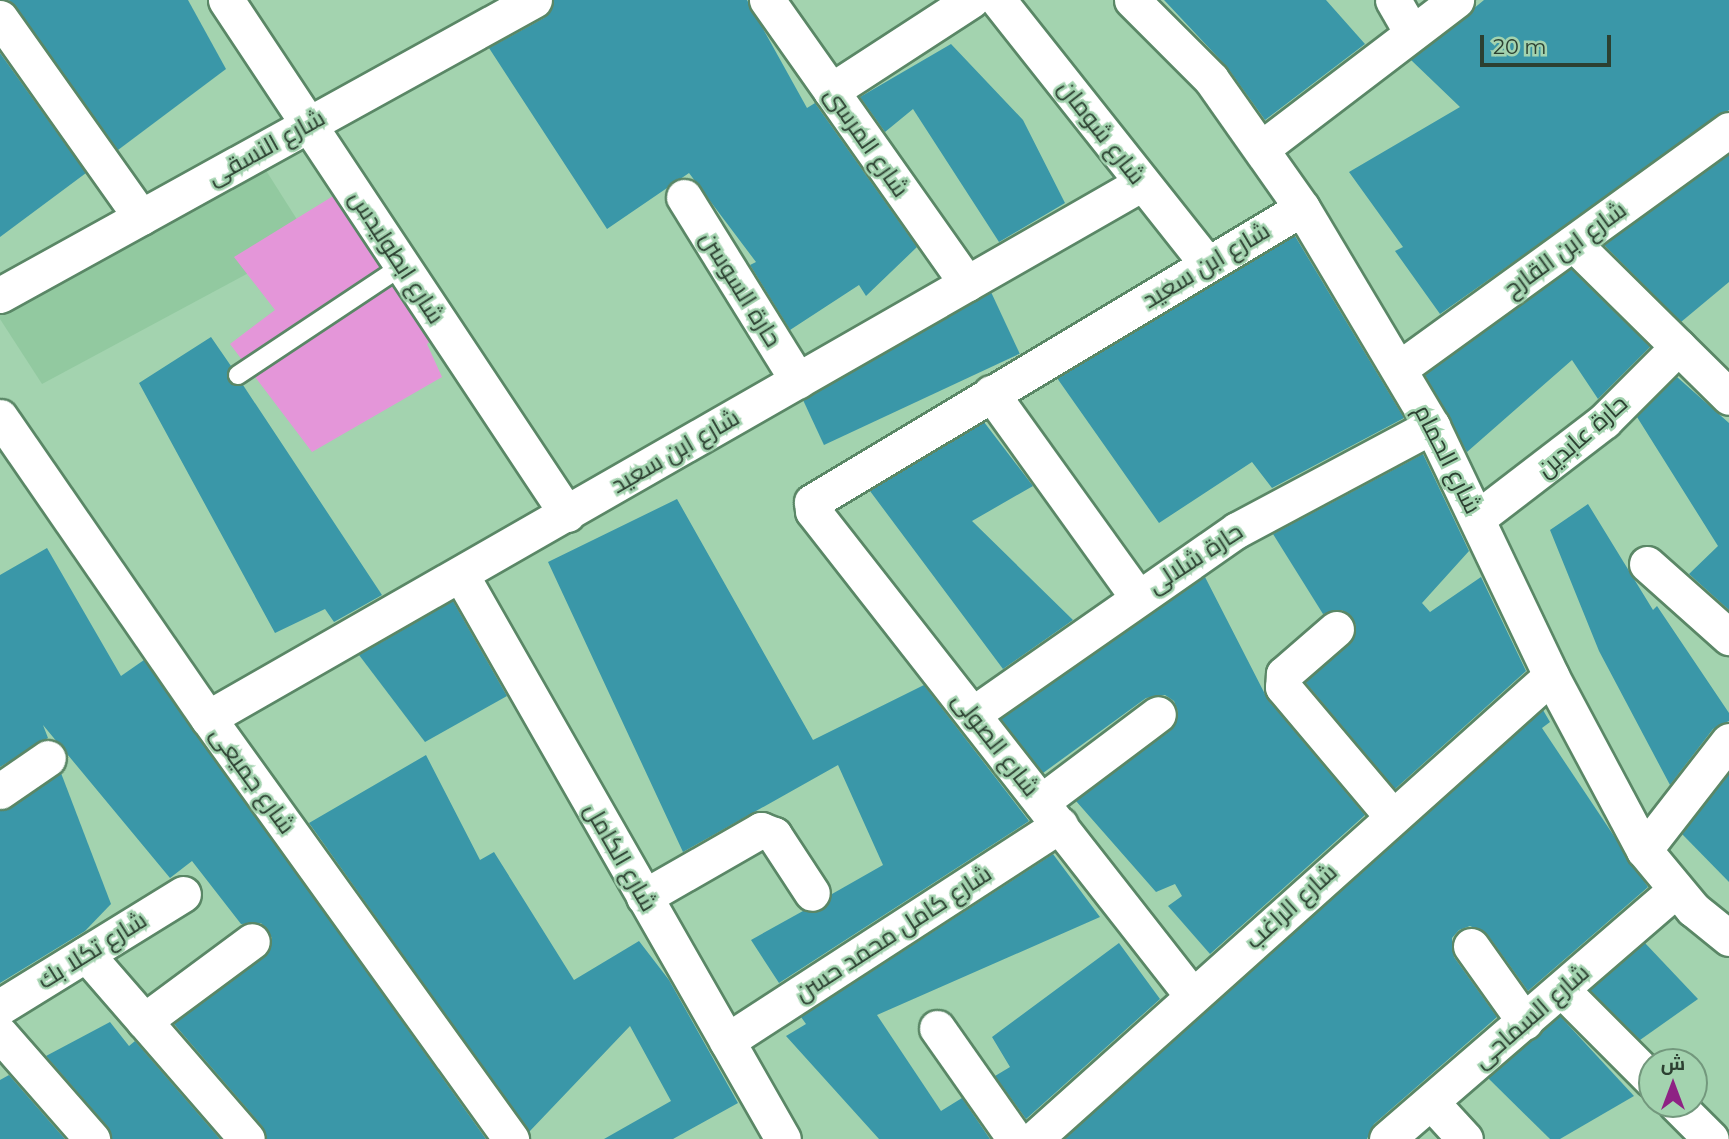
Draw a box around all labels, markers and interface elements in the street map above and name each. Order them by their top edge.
scale bar [1484,21,1615,65]
text: 20 m [1493,34,1547,59]
street label: شارع شومان [1052,74,1152,190]
street label: شارع المرسى [819,81,915,203]
street label: شارع النسقى [202,103,330,191]
street label: شارع ابطوليدس [343,185,451,329]
street label: شارع ابن القارح [1498,195,1632,303]
street label: شارع ابن سعيد [1137,216,1275,314]
street label: حارة السوسن [694,226,788,352]
street label: حارة عابدين [1531,389,1633,483]
street label: شارع الحمام [1408,400,1488,518]
street label: شارع ابن سعيد [606,403,744,499]
street label: حارة شلالى [1142,517,1248,599]
street label: شارع الصولى [946,686,1046,802]
street label: شارع جميعى [204,721,302,839]
street label: شارع الكامل [578,797,664,917]
street label: شارع الراغب [1239,857,1343,955]
street label: شارع كامل محمد حسن [789,859,997,1007]
street label: شارع تكلا بك [32,905,152,995]
street label: شارع السماحى [1467,958,1595,1074]
north arrow [1638,1048,1708,1118]
text: ش [1661,1052,1685,1075]

